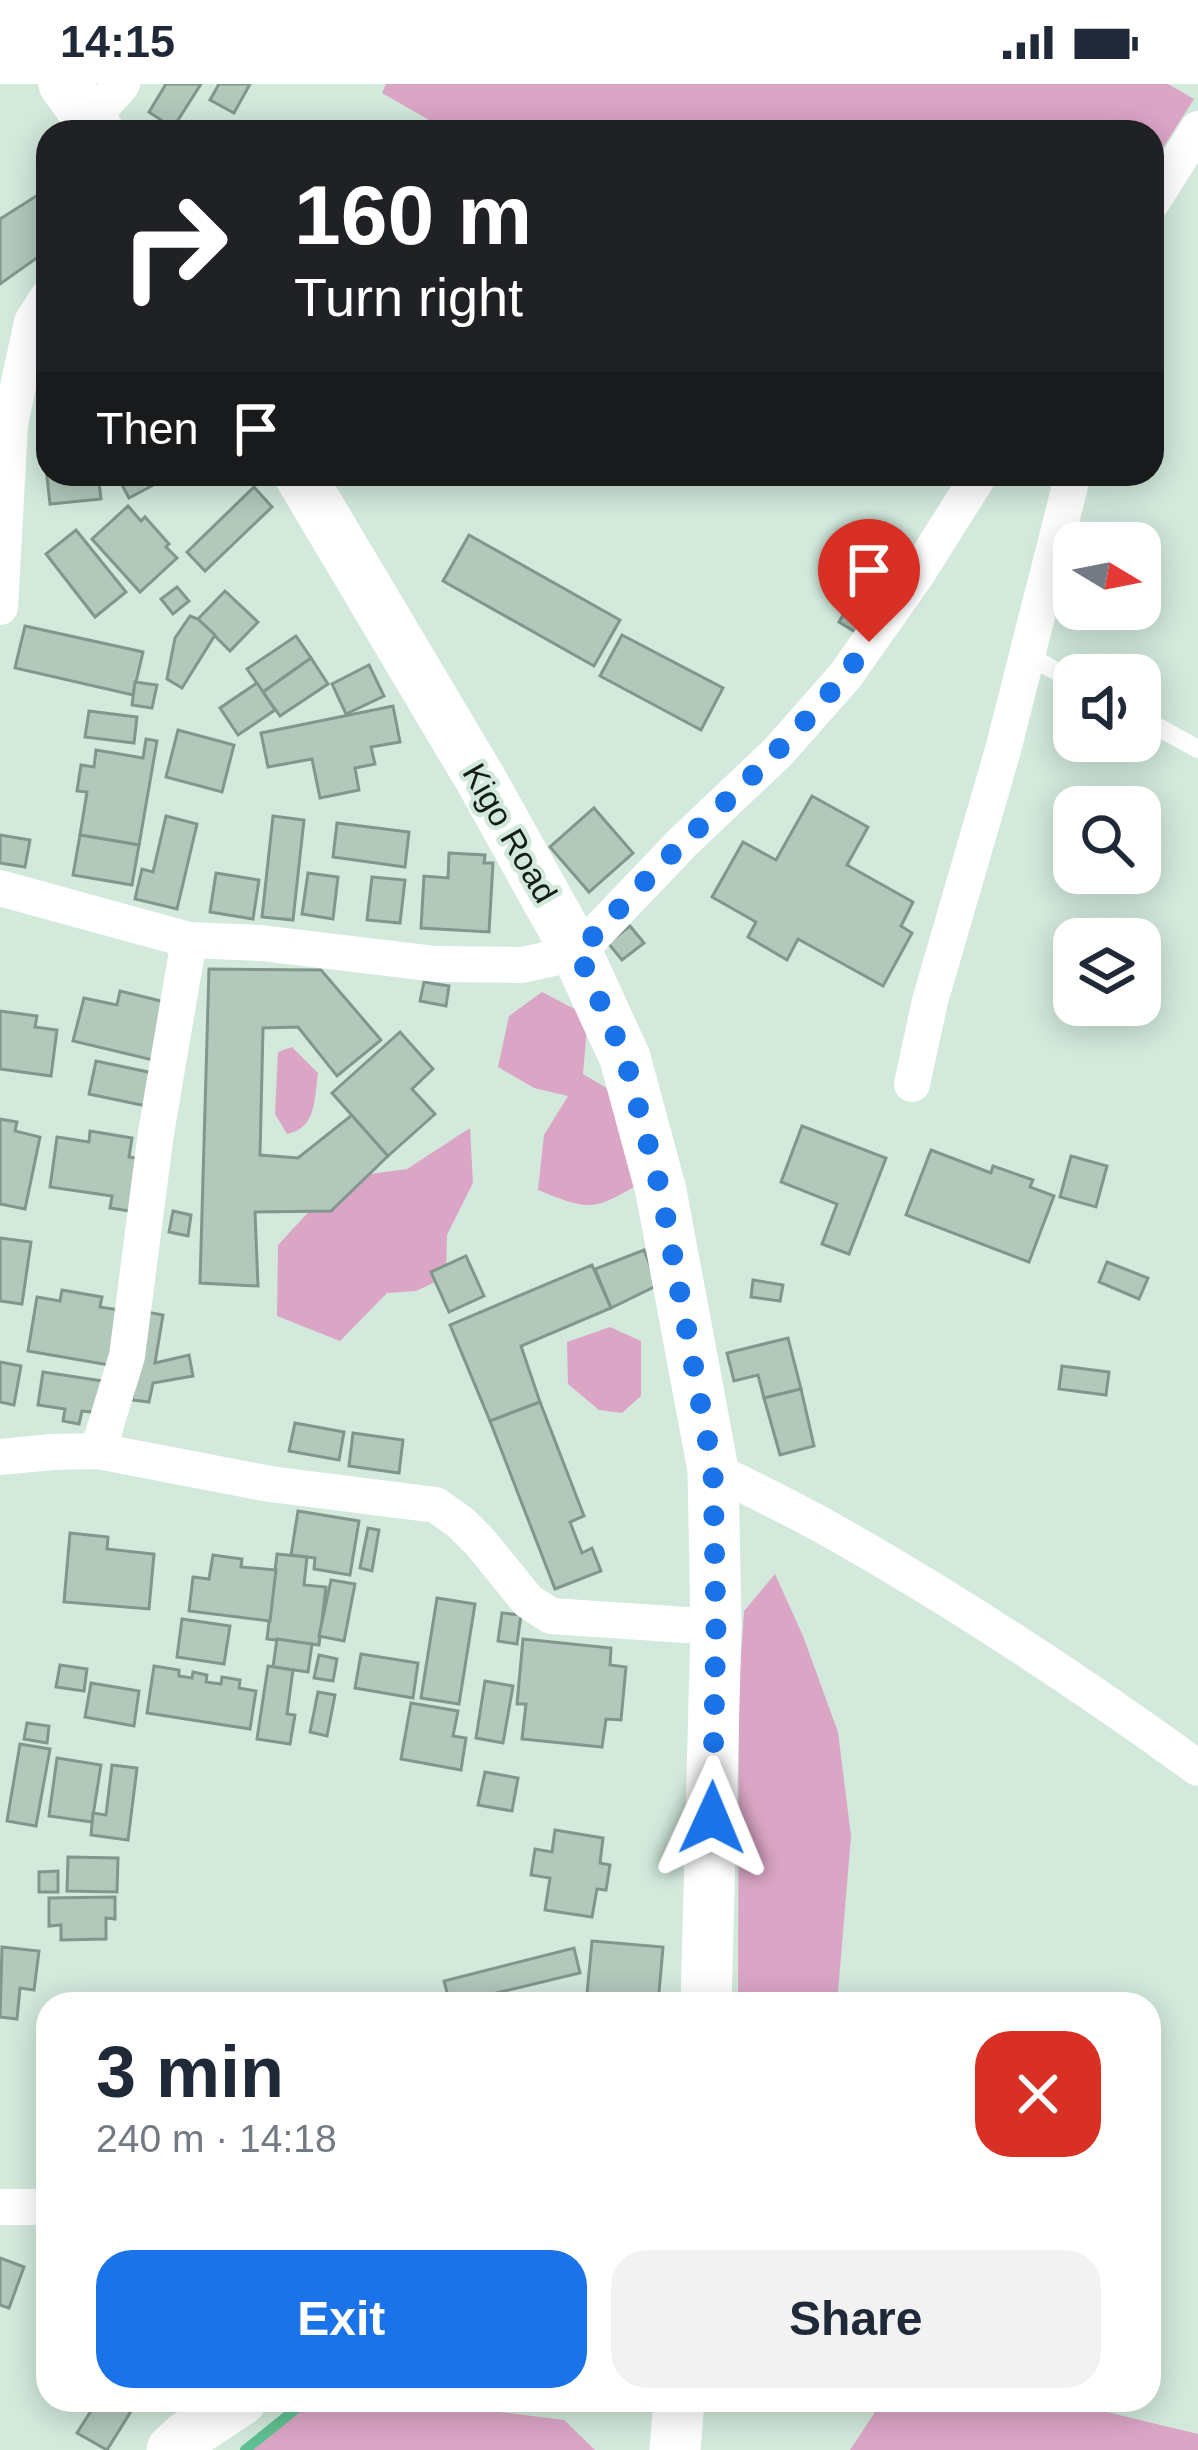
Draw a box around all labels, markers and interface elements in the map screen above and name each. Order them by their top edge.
text: 14:15 [60,16,175,67]
icon: right [96,168,252,324]
text: 160 m [294,168,532,262]
text: Turn right [294,267,523,327]
icon: arrive [223,396,289,462]
text: Then [96,403,199,454]
pin [818,519,920,642]
north arrow [1053,522,1161,630]
map controls [1053,522,1161,1026]
icon: arrive [836,537,902,603]
button: sound [1053,654,1161,762]
street label: Kigo Road [455,757,565,909]
button: search [1053,786,1161,894]
button: layers [1053,918,1161,1026]
position arrow [649,1755,775,1881]
button: close [975,2031,1101,2157]
text: 3 min [96,2032,284,2112]
text: 240 m · 14:18 [96,2117,337,2160]
button: Exit [96,2250,587,2388]
button: Share [611,2250,1101,2388]

